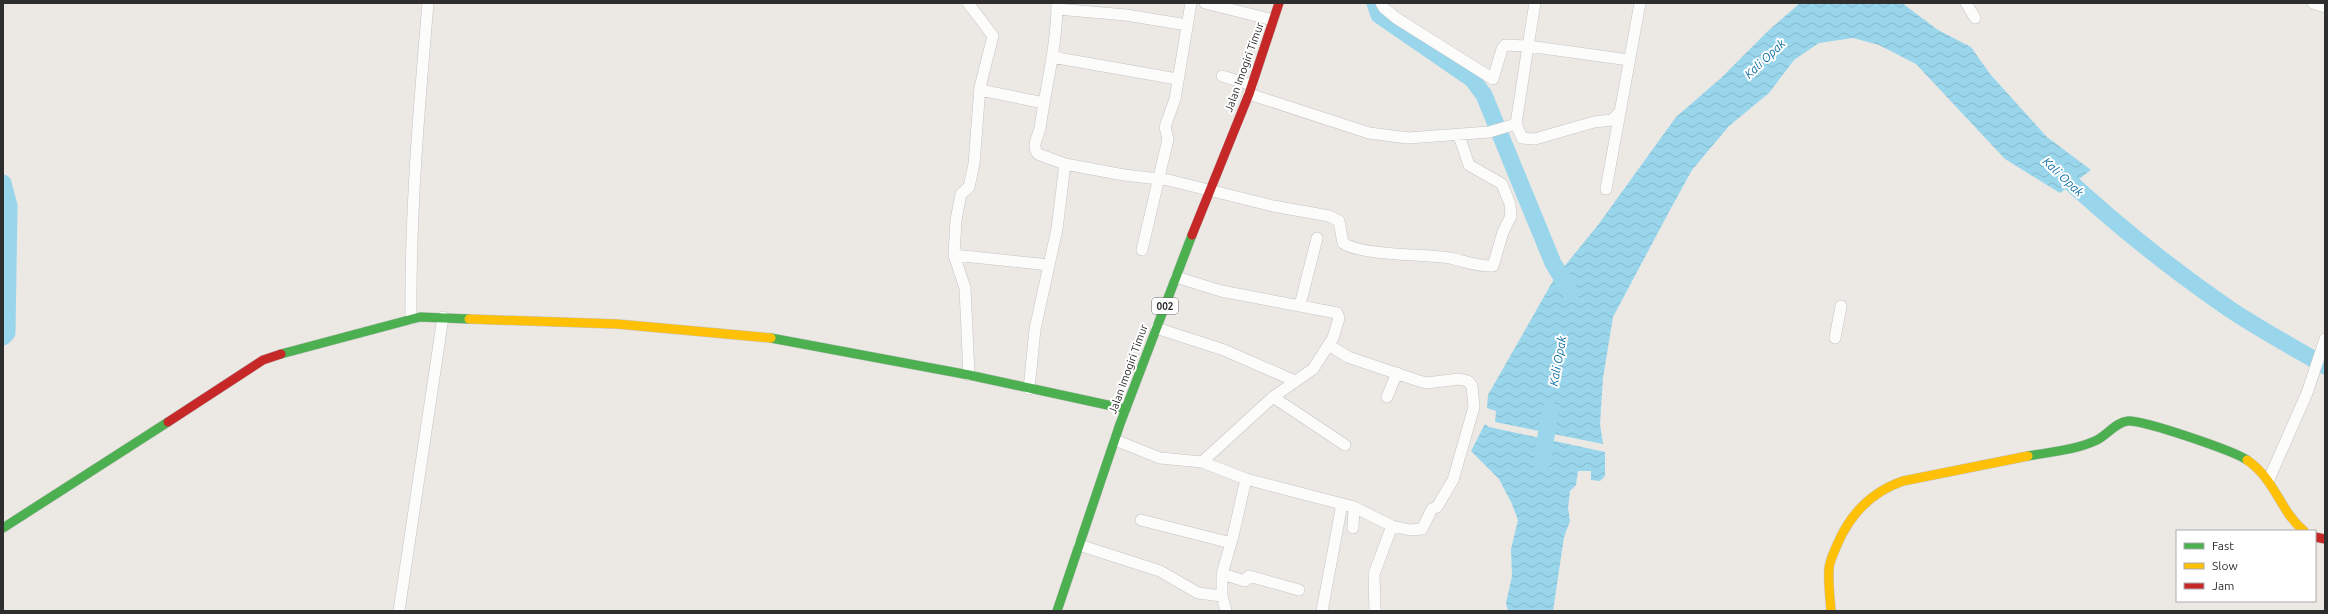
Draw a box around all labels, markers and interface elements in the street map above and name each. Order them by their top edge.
street label: Jalan Imogiri Timur [1222,20,1266,113]
water label: Kali Opak [1742,36,1788,81]
water label: Kali Opak [2040,155,2087,199]
road number: 002 [1152,298,1178,314]
street label: Jalan Imogiri Timur [1106,322,1150,415]
water label: Kali Opak [1547,334,1568,387]
legend [2176,530,2316,602]
text: Fast [2212,539,2234,552]
text: Slow [2212,559,2238,572]
text: Jam [2212,579,2234,592]

